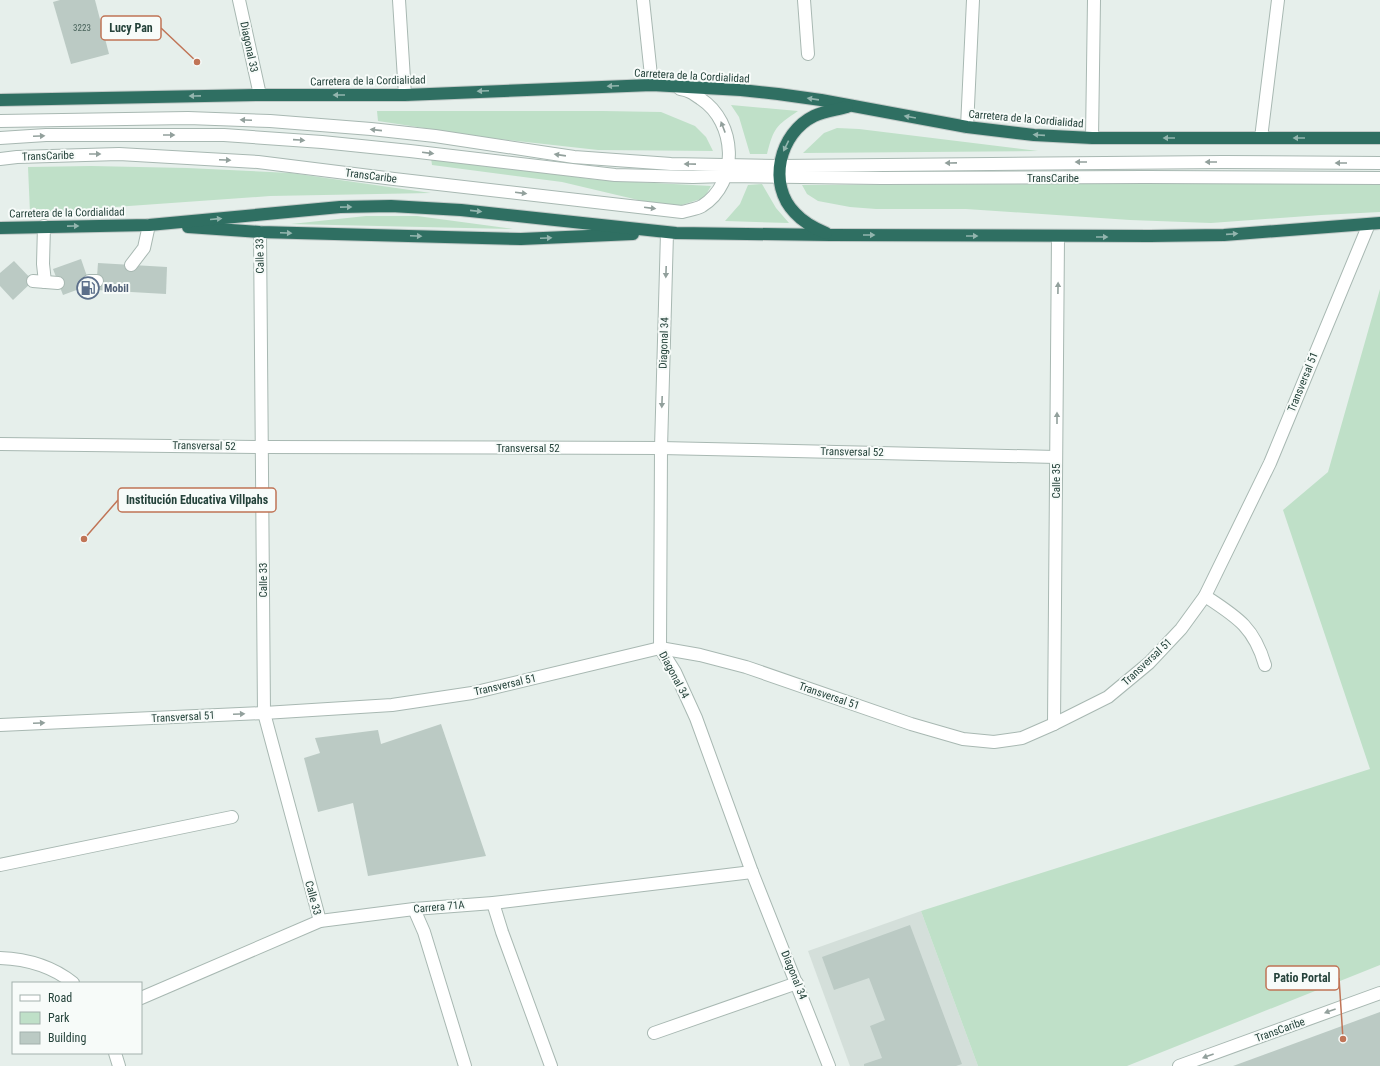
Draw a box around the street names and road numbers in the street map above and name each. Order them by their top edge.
street label: Diagonal 33 [237,20,261,74]
street label: Carretera de la Cordialidad [634,66,750,86]
street label: Carretera de la Cordialidad [310,73,426,89]
street label: Carretera de la Cordialidad [968,107,1084,131]
street label: TransCaribe [22,149,74,163]
street label: TransCaribe [344,166,398,186]
street label: TransCaribe [1027,172,1079,185]
street label: Carretera de la Cordialidad [9,205,125,221]
street label: Calle 33 [253,238,267,274]
street label: Diagonal 34 [657,316,671,369]
street label: Transversal 51 [1285,350,1321,414]
street label: Transversal 52 [172,439,236,453]
street label: Transversal 52 [496,442,560,455]
street label: Transversal 52 [820,445,884,459]
street label: Calle 35 [1050,463,1063,499]
street label: Calle 33 [257,562,270,598]
street label: Transversal 51 [1119,636,1175,688]
street label: Diagonal 34 [656,649,692,701]
street label: Transversal 51 [473,672,537,698]
street label: Transversal 51 [797,680,861,712]
street label: Transversal 51 [151,709,215,725]
street label: Calle 33 [302,879,324,917]
street label: Carrera 71A [413,898,466,916]
street label: Diagonal 34 [778,949,810,1002]
street label: TransCaribe [1253,1015,1307,1045]

